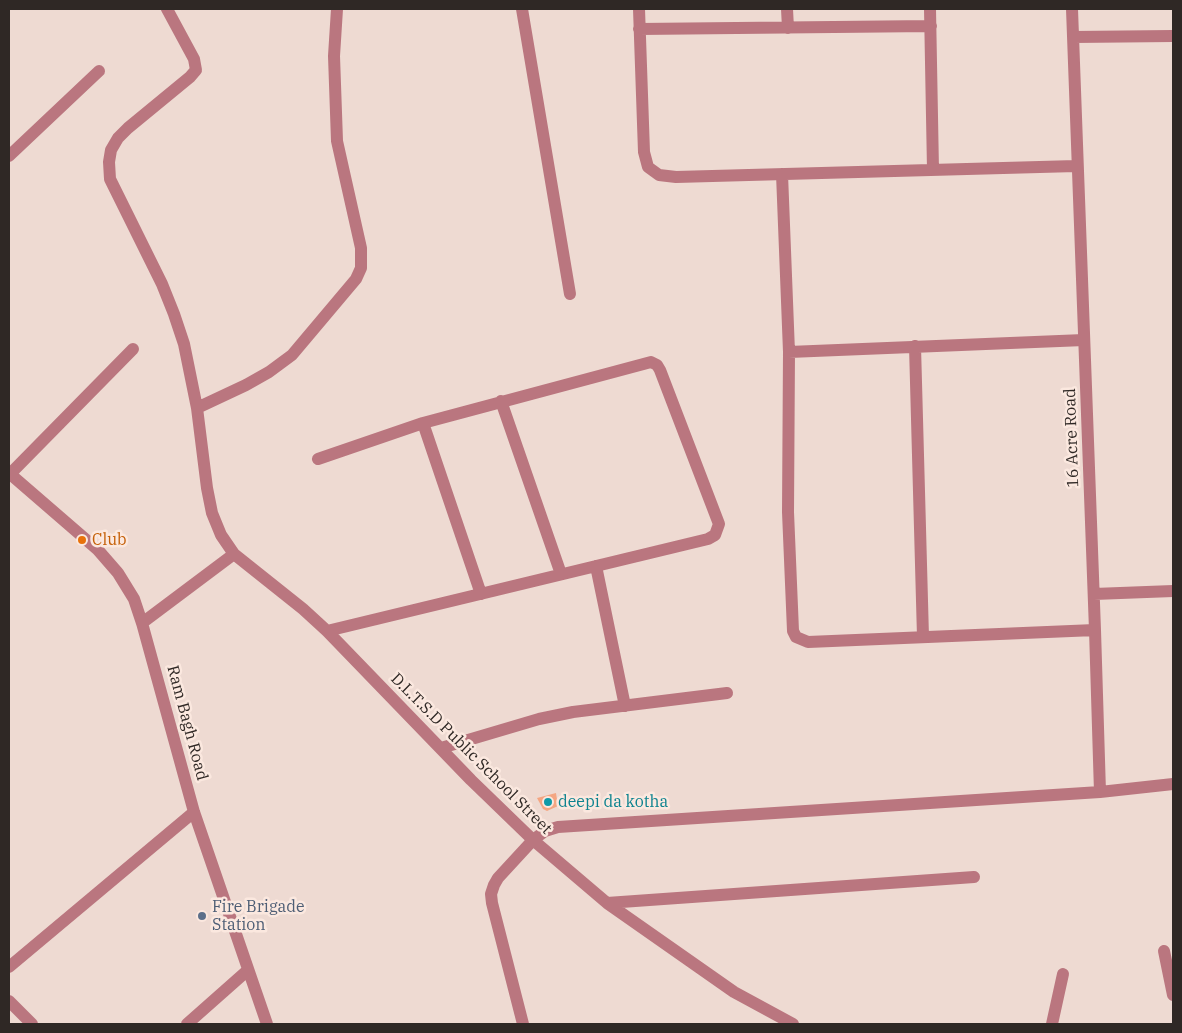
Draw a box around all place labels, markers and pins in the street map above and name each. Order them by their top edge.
place label: Club [92,530,127,550]
marker: Club [76,534,88,546]
place label: deepi da kotha [558,792,668,812]
marker: deepi da kotha [542,796,554,808]
place label: Fire Brigade Station [212,897,305,935]
marker: Fire Brigade Station [196,910,208,922]

